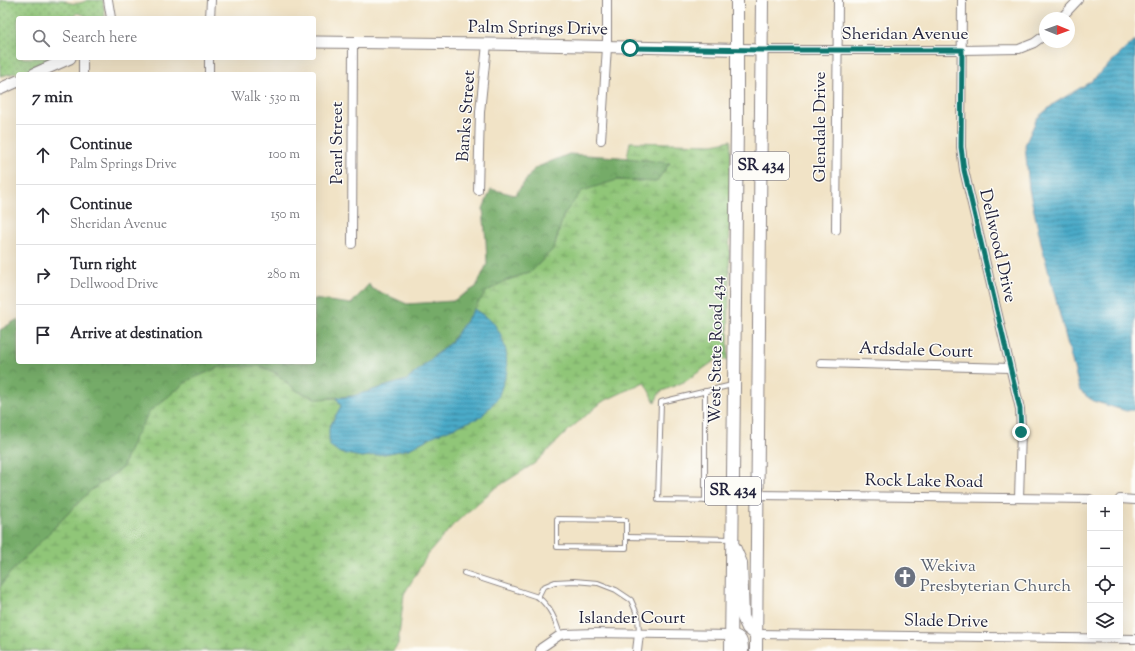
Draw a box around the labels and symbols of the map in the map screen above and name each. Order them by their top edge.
north arrow [1039,12,1075,48]
street label: Palm Springs Drive [468,16,608,42]
street label: Sheridan Avenue [842,23,969,47]
route start [621,39,639,57]
street label: Banks Street [452,69,482,163]
street label: Glendale Drive [809,72,833,182]
street label: Pearl Street [326,101,350,184]
road number: SR 434 [733,152,789,180]
street label: Dellwood Drive [972,187,1022,305]
street label: West State Road 434 [704,275,730,424]
street label: Ardsdale Court [859,337,974,365]
route end [1012,423,1030,441]
street label: Rock Lake Road [865,469,984,495]
road number: SR 434 [705,477,761,505]
place label: Wekiva Presbyterian Church [920,555,1071,599]
church icon: Wekiva Presbyterian Church [892,564,918,590]
street label: Islander Court [579,607,685,631]
street label: Slade Drive [904,609,988,635]

